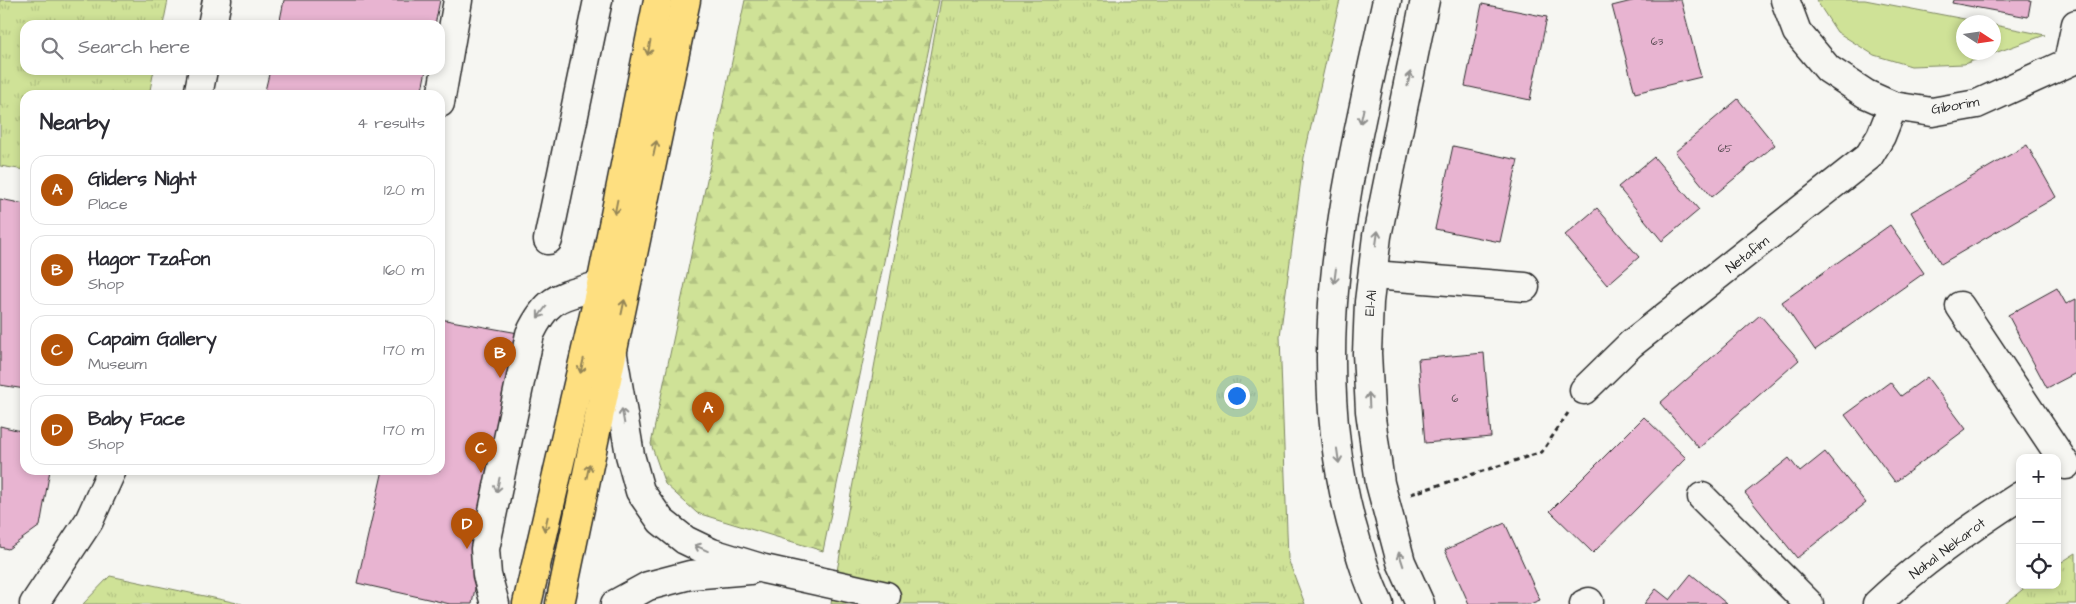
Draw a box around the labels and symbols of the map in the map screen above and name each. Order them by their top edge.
north arrow [1956,15,2001,60]
house number: 63 [1651,34,1664,49]
one-way arrow [643,39,653,55]
one-way arrow [1404,71,1414,87]
street label: Giborim [1930,92,1981,120]
one-way arrow [1357,108,1366,124]
one-way arrow [651,141,660,157]
house number: 65 [1718,141,1733,156]
one-way arrow [611,199,621,215]
one-way arrow [1372,231,1382,247]
street label: Netafim [1722,231,1774,278]
one-way arrow [1330,268,1340,284]
street label: El-Al [1360,289,1382,317]
one-way arrow [618,300,628,316]
one-way arrow [537,305,548,318]
pin: B [484,337,516,378]
one-way arrow [577,357,586,373]
your location [1224,383,1250,409]
house number: 6 [1452,391,1459,406]
pin: A [692,392,724,433]
one-way arrow [1365,393,1374,409]
one-way arrow [618,408,628,424]
pin: C [465,432,497,473]
one-way arrow [1333,447,1343,463]
one-way arrow [584,463,593,479]
one-way arrow [493,477,503,493]
pin: D [451,508,483,549]
street label: Nahal Nekarot [1905,513,1990,584]
one-way arrow [541,516,550,532]
one-way arrow [694,542,709,552]
one-way arrow [1395,552,1405,568]

